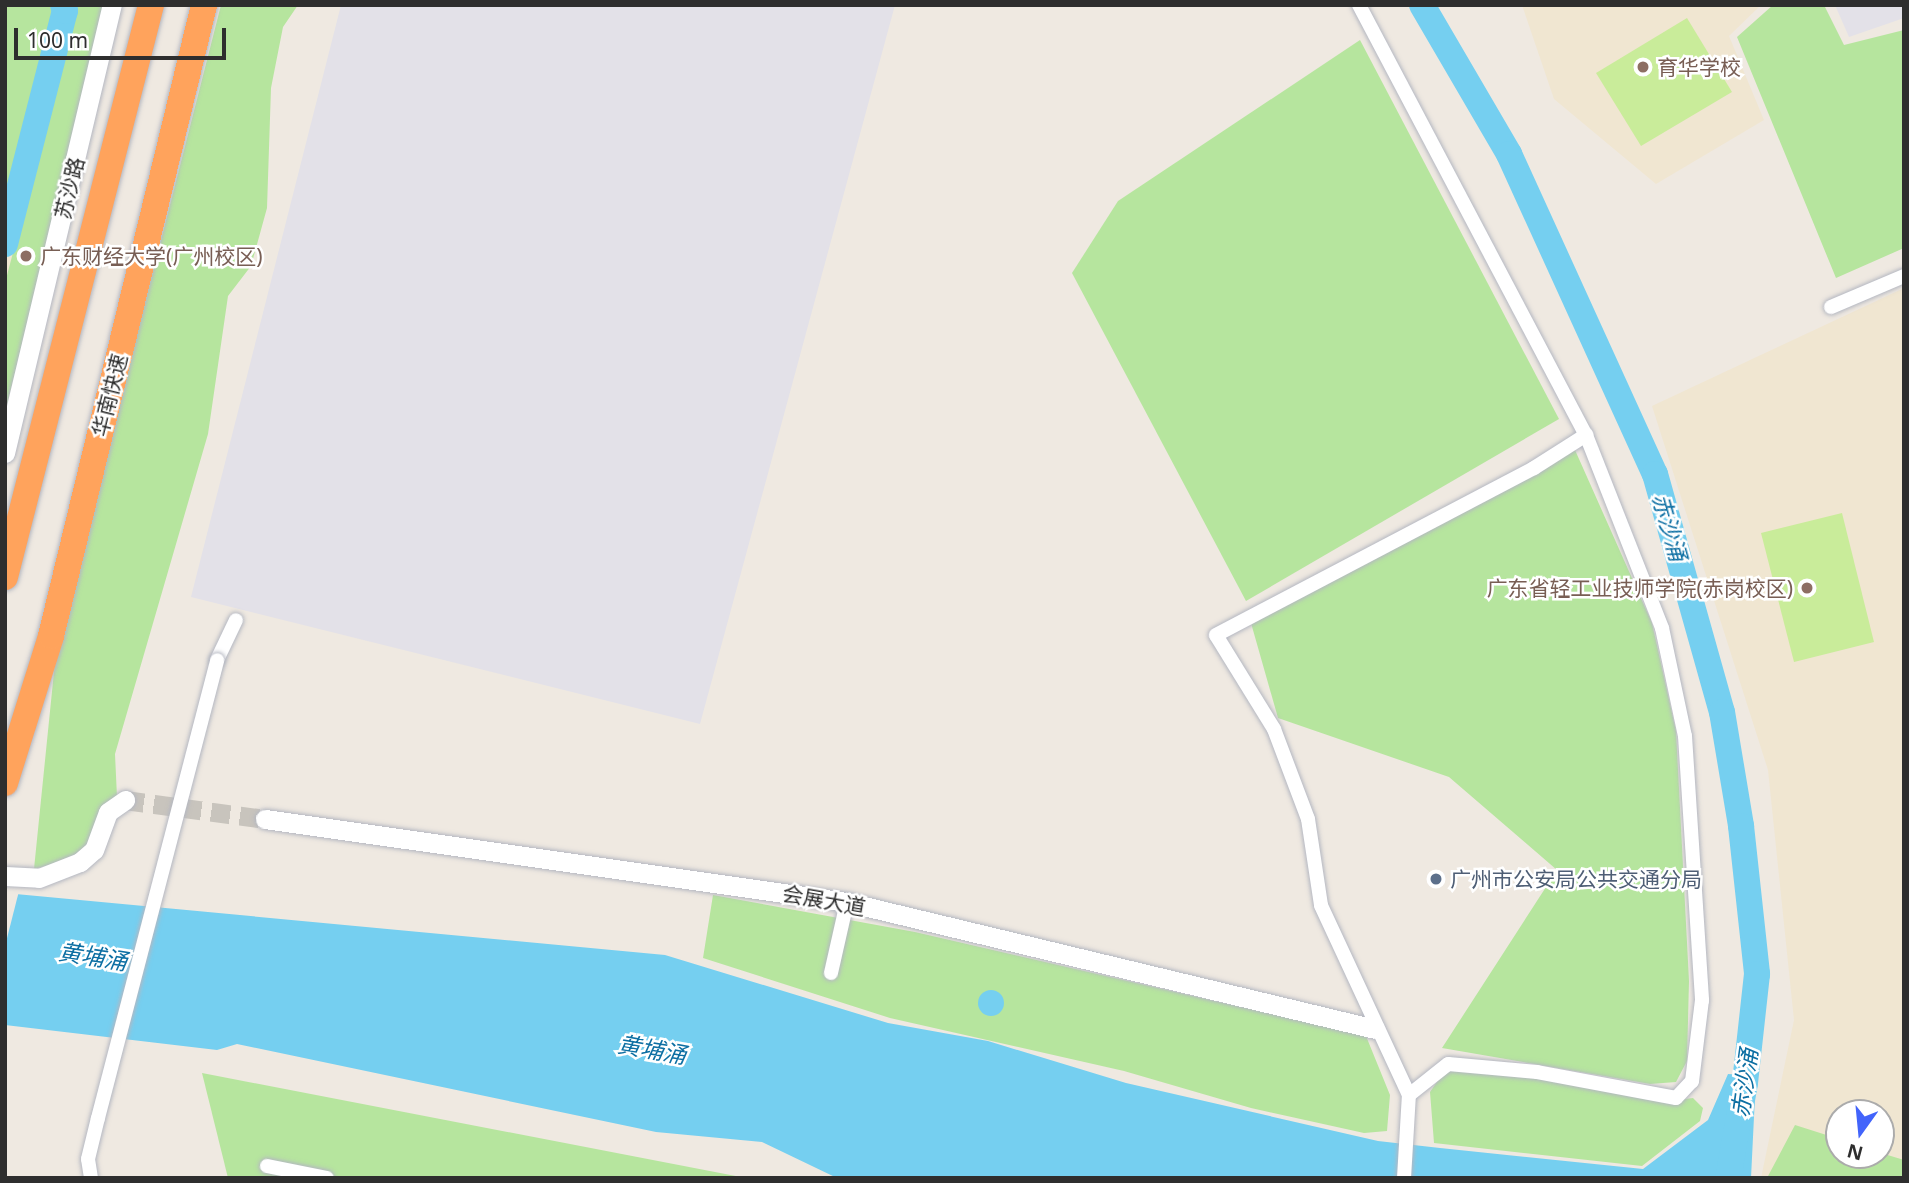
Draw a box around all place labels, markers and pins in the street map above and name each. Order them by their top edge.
place label: 育华学校 [1657,54,1741,80]
marker: 育华学校 [1635,59,1651,75]
place label: 广东财经大学(广州校区) [40,243,263,269]
marker: 广东财经大学(广州校区) [18,248,34,264]
place label: 广东省轻工业技师学院(赤岗校区) [1486,575,1793,601]
marker: 广东省轻工业技师学院(赤岗校区) [1799,580,1815,596]
place label: 广州市公安局公共交通分局 [1450,866,1702,892]
marker: 广州市公安局公共交通分局 [1428,871,1444,887]

